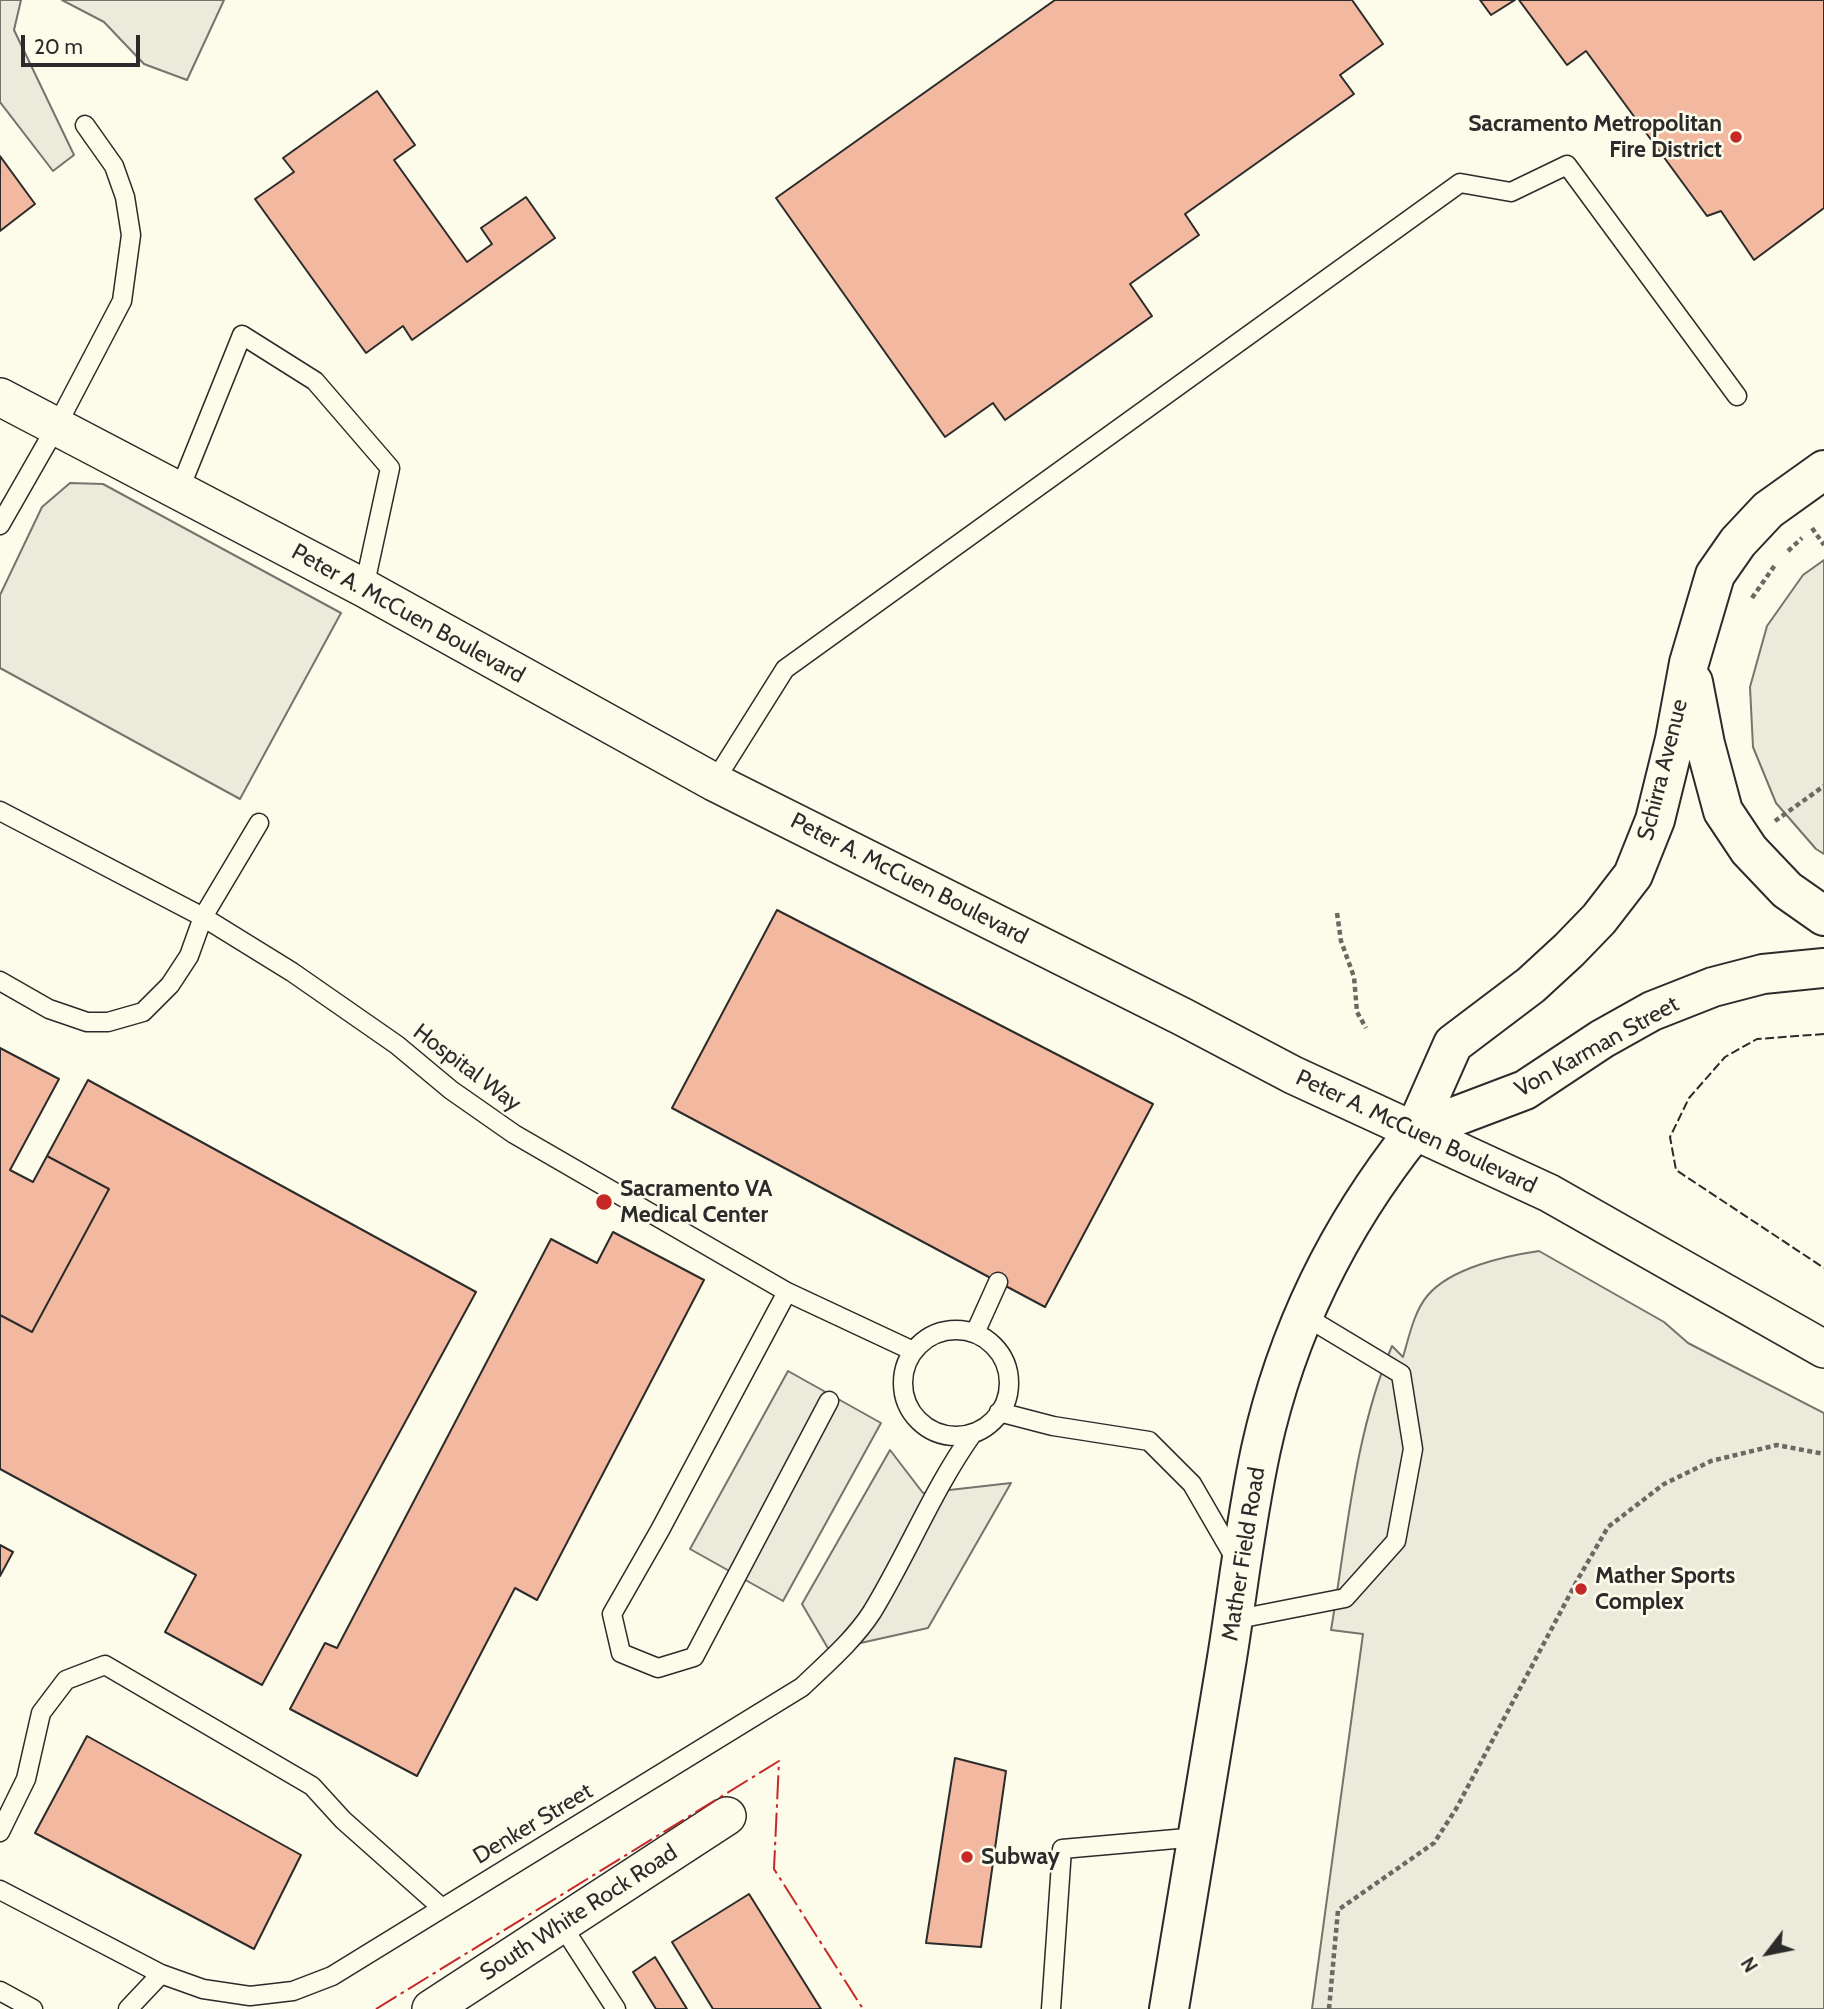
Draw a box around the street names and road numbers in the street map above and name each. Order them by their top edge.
street label: Peter A. McCuen Boulevard [287,538,529,690]
street label: Schirra Avenue [1632,696,1694,844]
street label: Peter A. McCuen Boulevard [786,807,1032,951]
street label: Von Karman Street [1510,991,1684,1103]
street label: Hospital Way [408,1018,526,1118]
street label: Peter A. McCuen Boulevard [1291,1064,1541,1200]
street label: Mather Field Road [1217,1465,1271,1643]
street label: Denker Street [468,1778,598,1870]
street label: South White Rock Road [475,1839,683,1987]

